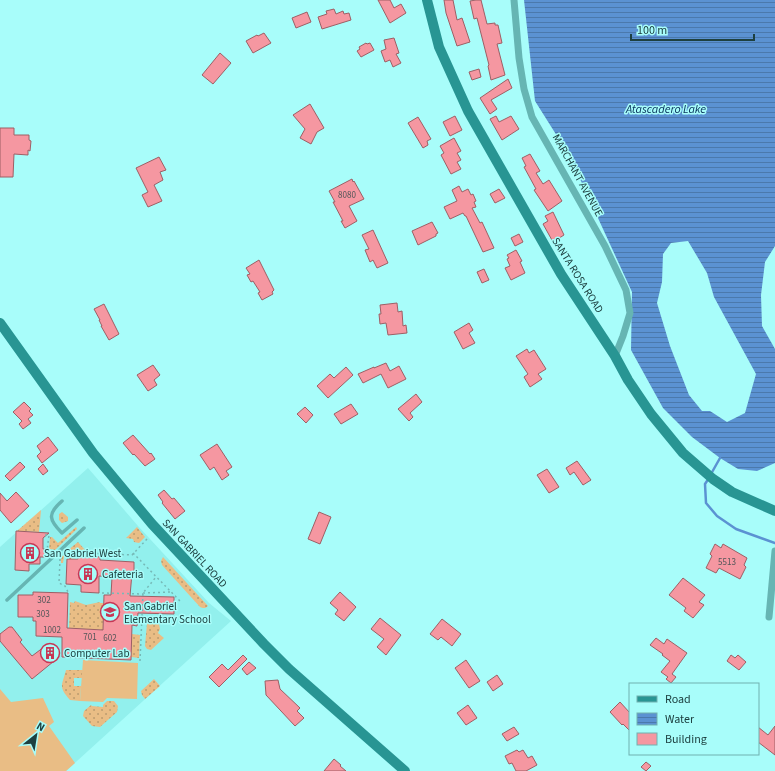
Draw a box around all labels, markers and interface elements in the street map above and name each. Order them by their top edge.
scale bar [631,16,754,42]
text: 100 m [637,22,667,39]
water label: Atascadero Lake [625,101,706,118]
street label: MARCHANT AVENUE [549,131,607,219]
house number: 8080 [338,189,356,202]
street label: SANTA ROSA ROAD [548,235,607,316]
street label: SAN GABRIEL ROAD [159,516,231,591]
building icon: San Gabriel West [19,542,41,564]
place label: San Gabriel West [44,546,122,561]
house number: 5513 [718,556,736,569]
building icon: Cafeteria [77,563,99,585]
place label: Cafeteria [102,567,143,582]
house number: 302 [37,594,51,607]
place label: San Gabriel Elementary School [124,599,211,627]
school or university icon: San Gabriel Elementary School [99,601,121,623]
house number: 303 [36,608,50,621]
house number: 1002 [43,624,61,637]
house number: 701 [83,631,97,644]
house number: 602 [103,632,117,645]
building icon: Computer Lab [39,642,61,664]
place label: Computer Lab [64,646,129,661]
legend [629,683,759,755]
text: Road [665,691,691,708]
text: Water [665,711,695,728]
north arrow [16,715,56,755]
text: N [34,718,48,735]
text: Building [665,731,707,748]

